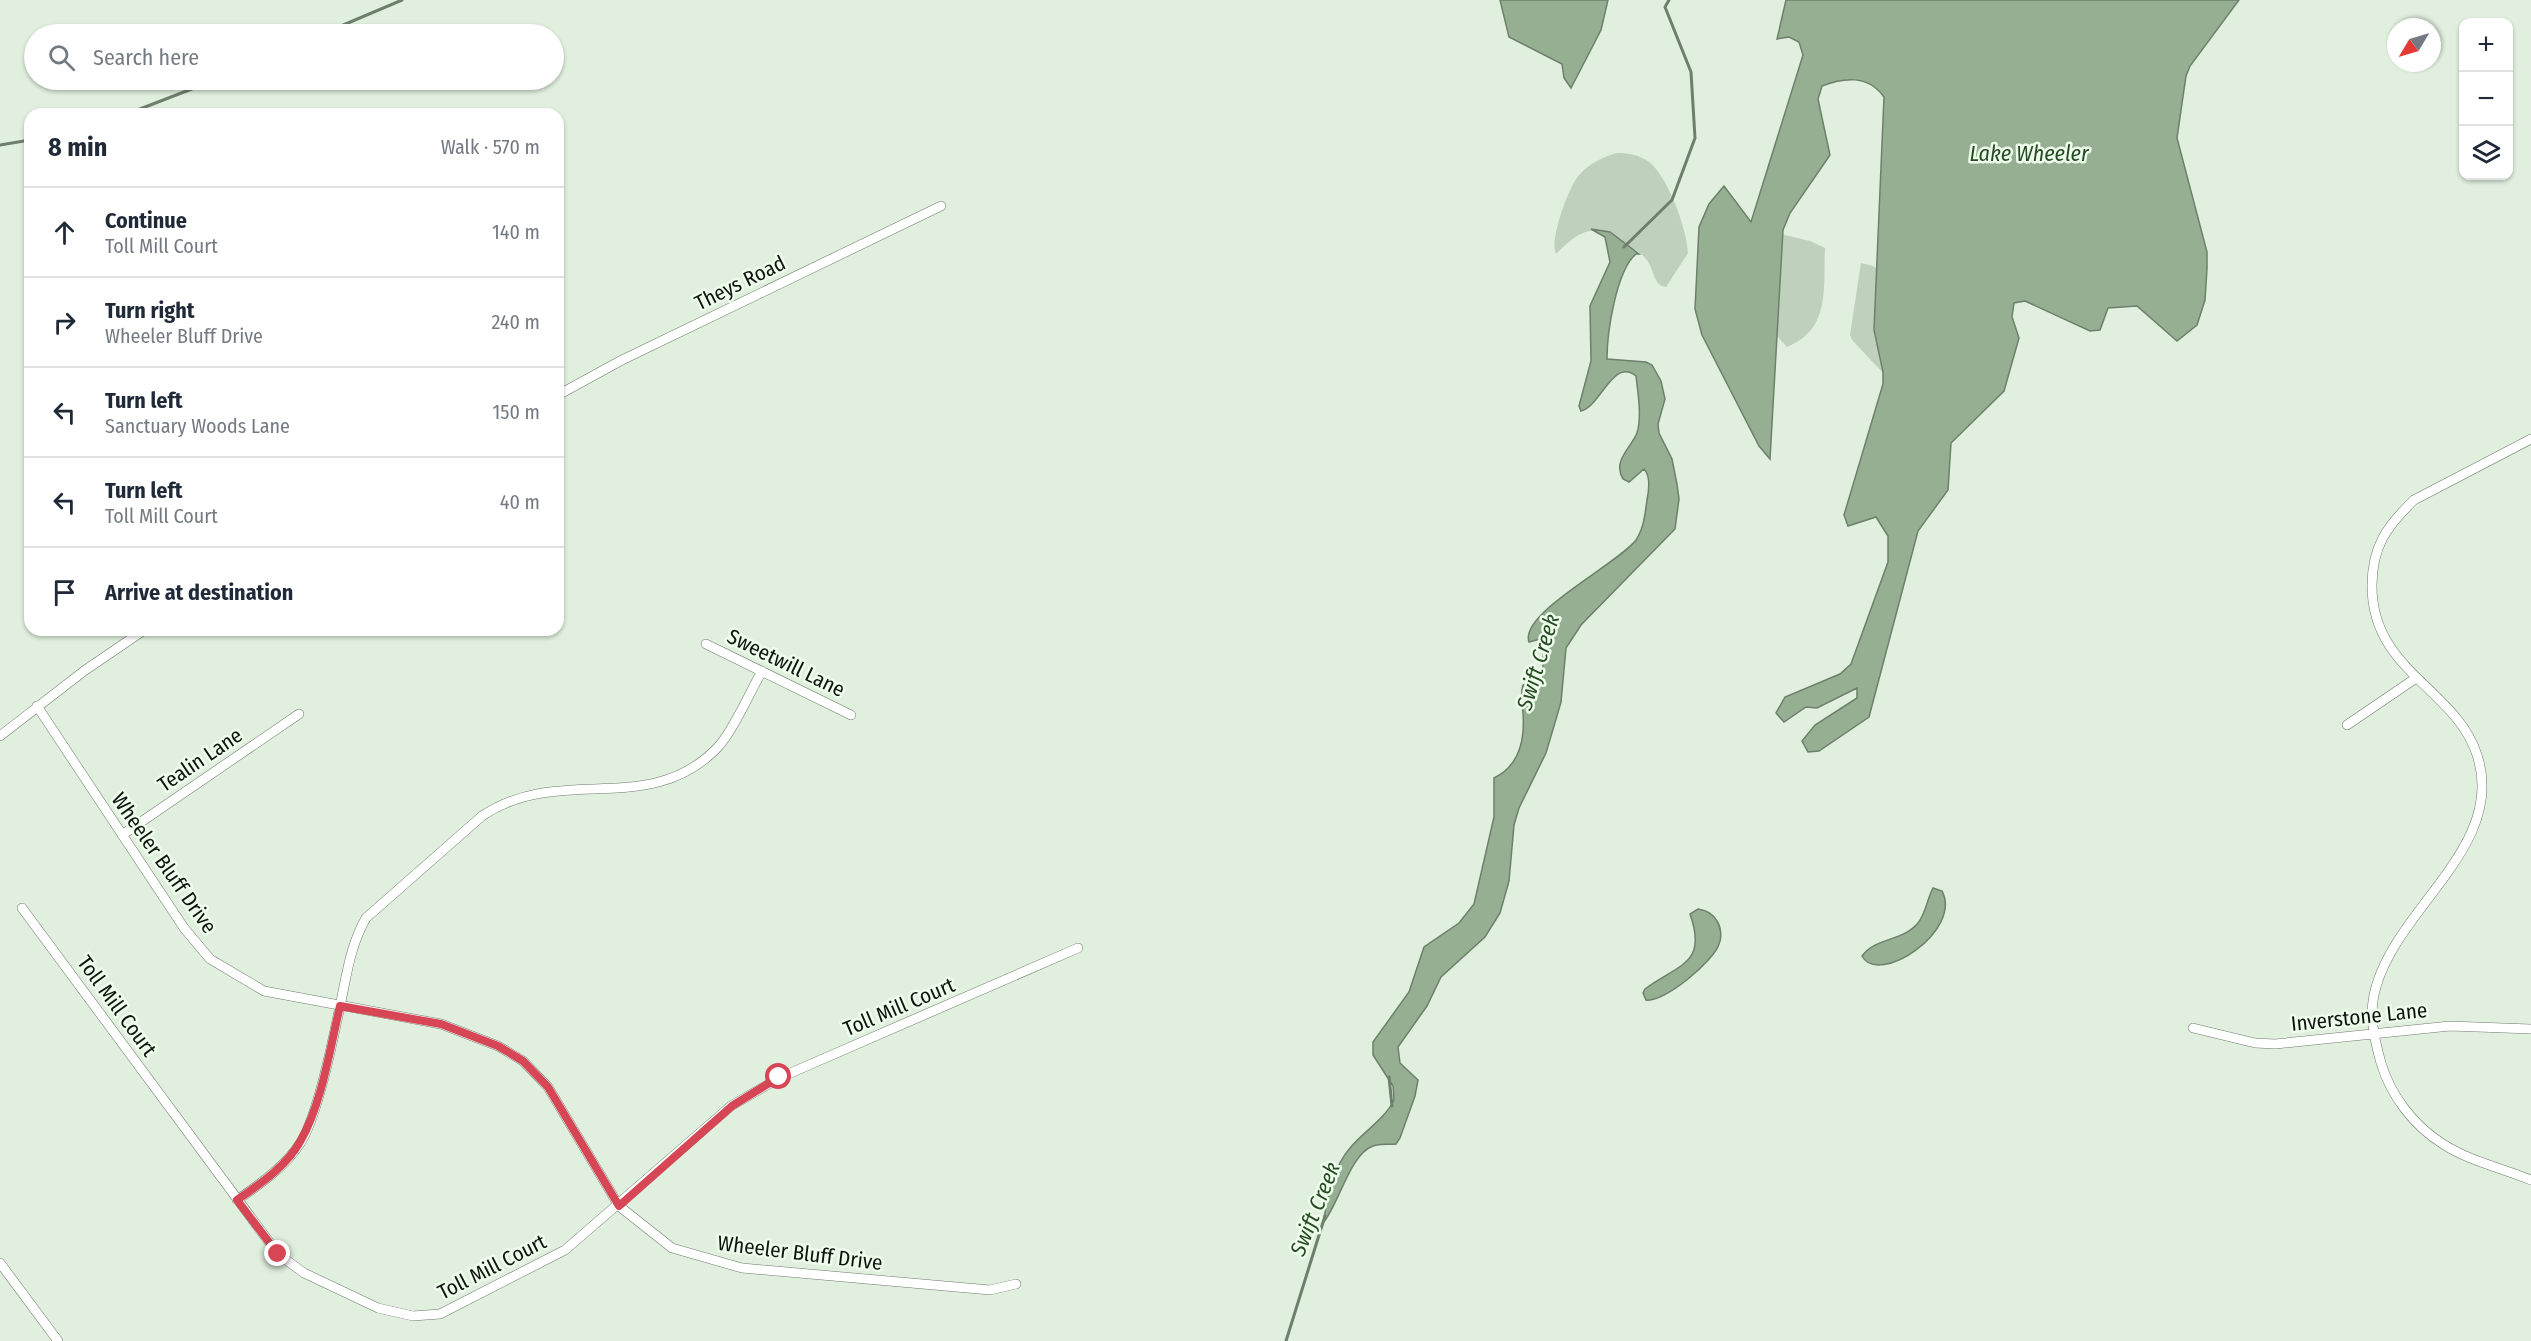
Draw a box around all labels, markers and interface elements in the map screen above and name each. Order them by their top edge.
north arrow [2387,18,2441,72]
map controls [2459,18,2513,180]
button: + [2459,18,2513,72]
search box [24,24,564,90]
icon: search [45,41,78,74]
text: Search here [93,44,199,71]
button: − [2459,72,2513,126]
button: layers [2459,126,2513,180]
text: 8 min [48,132,107,163]
text: Walk · 570 m [441,135,540,159]
water label: Lake Wheeler [1969,140,2090,167]
text: Continue [105,207,187,234]
icon: ahead [48,216,81,249]
text: 140 m [492,220,540,244]
text: Toll Mill Court [105,234,218,258]
street label: Theys Road [690,250,790,316]
text: Turn right [105,297,194,324]
icon: right [48,306,81,339]
text: 240 m [491,310,540,334]
text: Wheeler Bluff Drive [105,324,263,348]
text: Turn left [105,387,183,414]
icon: left [48,396,81,429]
text: 150 m [493,400,540,424]
text: Sanctuary Woods Lane [105,414,290,438]
text: Turn left [105,477,183,504]
icon: left [48,486,81,519]
text: 40 m [500,490,540,514]
text: Toll Mill Court [105,504,218,528]
icon: arrive [48,576,81,609]
text: Arrive at destination [105,579,293,606]
water label: Swift Creek [1510,611,1565,714]
street label: Sweetwill Lane [723,623,849,703]
street label: Tealin Lane [153,722,247,798]
street label: Wheeler Bluff Drive [106,788,222,938]
street label: Toll Mill Court [72,950,162,1062]
street label: Toll Mill Court [839,972,959,1042]
street label: Inverstone Lane [2290,997,2428,1037]
route start [765,1063,791,1089]
water label: Swift Creek [1284,1158,1346,1261]
street label: Toll Mill Court [433,1228,551,1305]
street label: Wheeler Bluff Drive [716,1230,884,1276]
route end [264,1240,290,1266]

